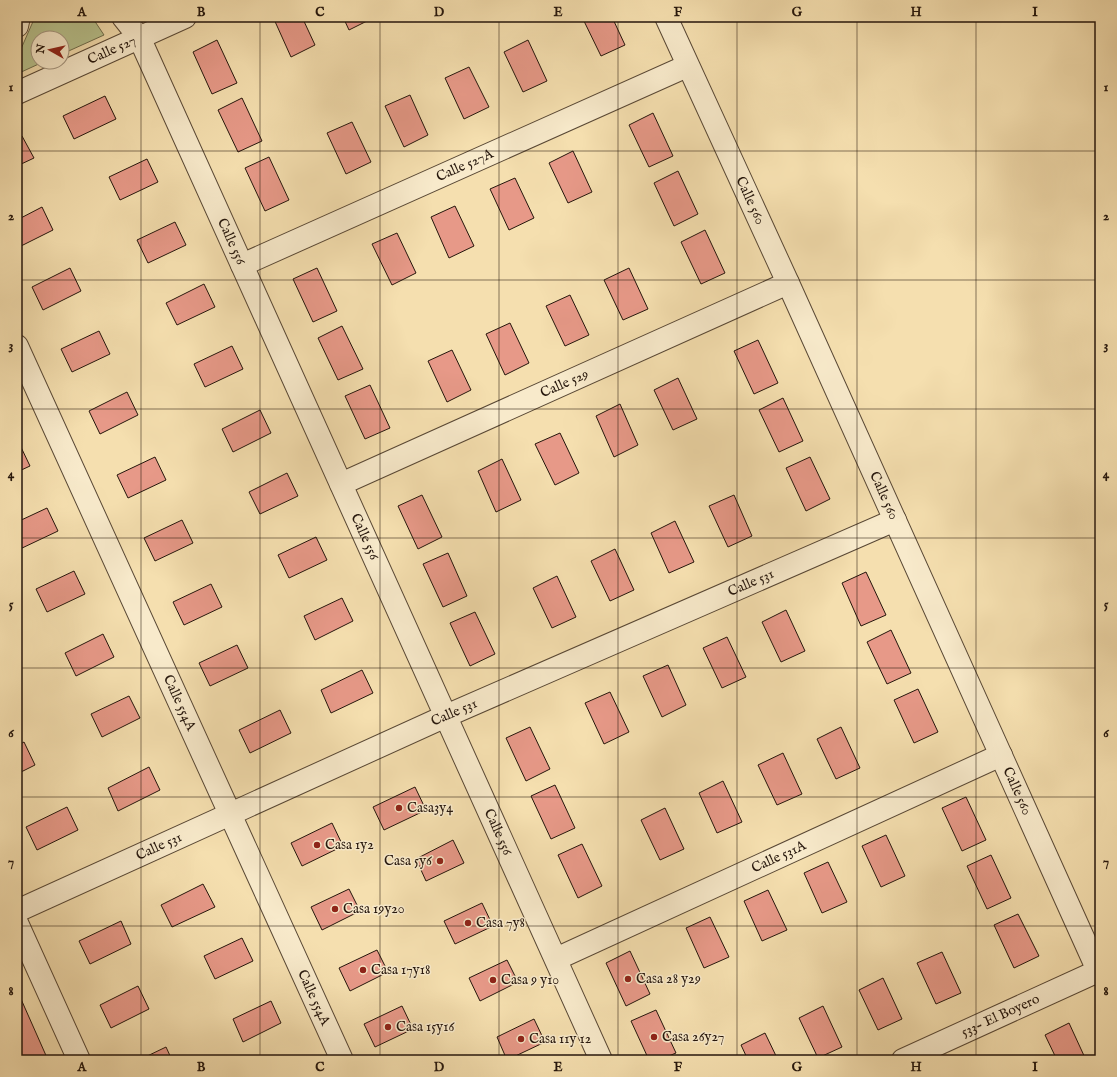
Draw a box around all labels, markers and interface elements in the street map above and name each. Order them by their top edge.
text: A [77,4,88,21]
text: B [197,4,206,21]
text: C [315,4,325,21]
text: D [434,4,445,21]
text: E [553,4,563,21]
text: F [674,4,683,21]
text: G [792,4,803,21]
text: H [910,4,922,21]
text: I [1032,4,1038,21]
north arrow [30,30,70,70]
street label: Calle 527 [85,31,139,69]
text: N [33,43,49,55]
text: 1 [9,79,14,96]
text: 1 [1104,79,1109,96]
street label: Calle 527A [433,145,497,186]
street label: Calle 560 [731,174,769,228]
text: 2 [8,208,14,225]
text: 2 [1103,208,1109,225]
street label: Calle 556 [213,215,250,269]
text: 3 [9,337,14,354]
text: 3 [1104,337,1109,354]
street label: Calle 529 [538,365,591,402]
text: 4 [8,466,15,483]
text: 4 [1103,466,1110,483]
street label: Calle 560 [865,469,903,523]
street label: Calle 556 [346,511,383,564]
street label: Calle 531 [725,565,777,601]
text: 5 [9,596,14,613]
text: 5 [1104,596,1109,613]
street label: Calle 554A [159,672,200,734]
street label: Calle 531 [428,694,480,731]
text: 6 [8,725,14,742]
text: 6 [1103,725,1109,742]
street label: Calle 560 [998,764,1036,818]
place label: Casa3y4 [407,799,453,817]
marker: Casa3y4 [394,803,404,813]
street label: Calle 556 [480,806,517,859]
street label: Calle 531 [133,828,185,865]
place label: Casa 1y2 [325,836,374,854]
street label: Calle 531A [749,836,809,877]
marker: Casa 1y2 [312,840,322,850]
place label: Casa 5y6 [384,852,433,870]
text: 7 [8,854,14,871]
text: 7 [1103,854,1109,871]
marker: Casa 5y6 [435,856,445,866]
place label: Casa 19y20 [343,900,405,918]
marker: Casa 19y20 [330,904,340,914]
place label: Casa 7y8 [476,914,525,932]
marker: Casa 7y8 [463,918,473,928]
place label: Casa 17y18 [371,961,430,979]
marker: Casa 17y18 [358,965,368,975]
street label: Calle 554A [293,967,334,1029]
place label: Casa 28 y29 [636,970,701,988]
place label: Casa 9 y10 [501,971,559,989]
marker: Casa 28 y29 [623,974,633,984]
marker: Casa 9 y10 [488,975,498,985]
text: 8 [8,983,14,1000]
text: 8 [1103,983,1109,1000]
street label: 533- El Boyero [958,990,1043,1041]
place label: Casa 15y16 [396,1018,455,1036]
marker: Casa 15y16 [383,1022,393,1032]
place label: Casa 26y27 [662,1028,724,1046]
place label: Casa 11y 12 [529,1030,592,1048]
marker: Casa 26y27 [649,1032,659,1042]
marker: Casa 11y 12 [516,1034,526,1044]
text: A [77,1059,88,1076]
text: B [197,1059,206,1076]
text: C [315,1059,325,1076]
text: D [434,1059,445,1076]
text: E [553,1059,563,1076]
text: F [674,1059,683,1076]
text: G [792,1059,803,1076]
text: H [910,1059,922,1076]
text: I [1032,1059,1038,1076]

